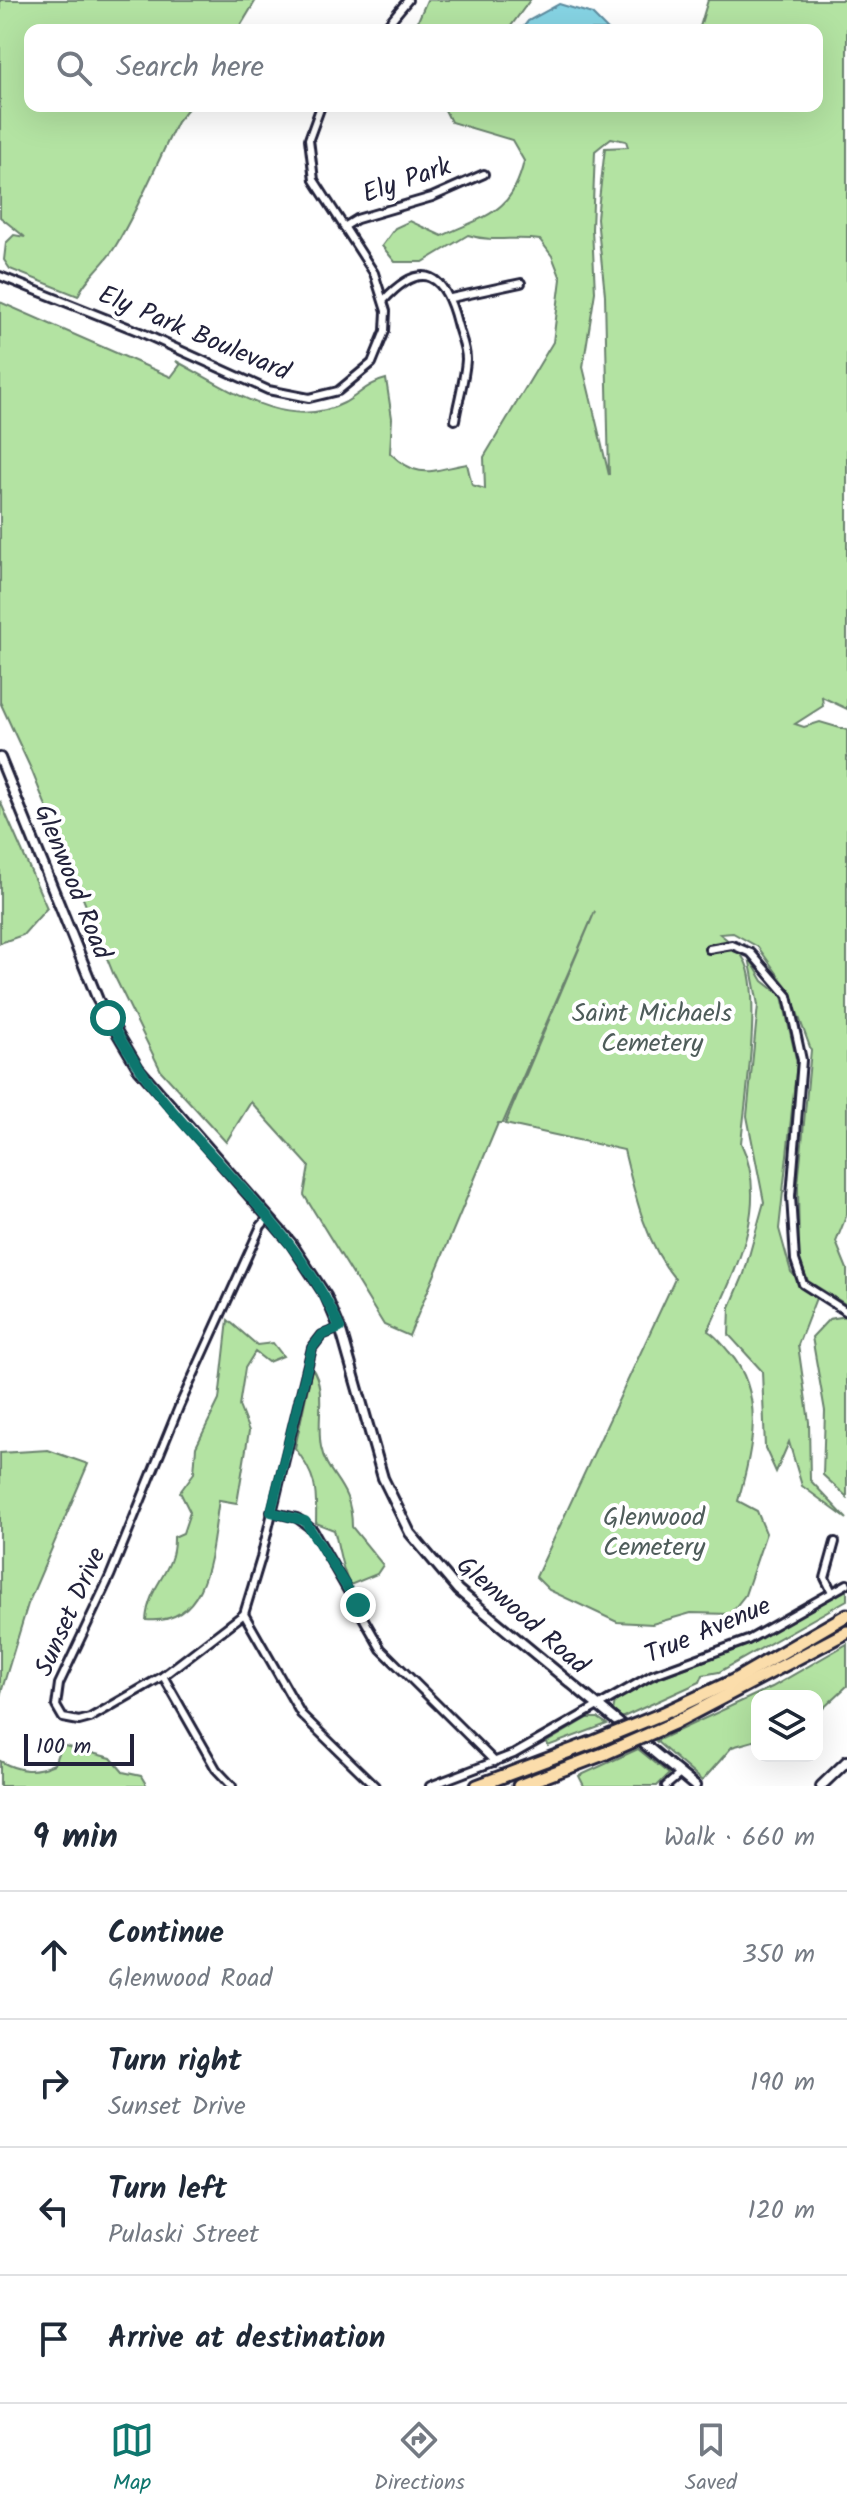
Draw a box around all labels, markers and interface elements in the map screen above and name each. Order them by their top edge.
search box [24,24,823,112]
text: Search here [116,44,264,92]
icon: search [52,46,96,90]
street label: Ely Park [357,146,458,216]
street label: Ely Park Boulevard [91,275,298,394]
street label: Glenwood Road [22,798,123,967]
park label: Saint Michaels Cemetery [572,993,732,1065]
route start [90,1000,126,1036]
park label: Glenwood Cemetery [603,1497,706,1569]
street label: Sunset Drive [24,1540,118,1683]
street label: Glenwood Road [446,1546,599,1686]
street label: True Avenue [638,1585,778,1676]
route end [340,1587,376,1623]
map controls [751,1690,823,1762]
button: layers [751,1690,823,1762]
scale bar [24,1730,134,1766]
text: 100 m [36,1730,91,1765]
text: 9 min [32,1811,118,1865]
text: Walk · 660 m [664,1817,815,1859]
text: Continue [108,1910,224,1958]
icon: ahead [32,1933,76,1977]
text: 350 m [742,1934,815,1976]
text: Glenwood Road [108,1958,272,2000]
text: Turn right [108,2038,241,2086]
icon: right [32,2061,76,2105]
text: 190 m [750,2062,815,2104]
text: Sunset Drive [108,2086,246,2128]
text: Turn left [108,2166,227,2214]
icon: left [32,2189,76,2233]
text: 120 m [748,2190,815,2232]
text: Pulaski Street [108,2214,259,2256]
text: Arrive at destination [108,2315,385,2363]
icon: arrive [32,2317,76,2361]
tab: Map [110,2418,154,2501]
tab: Directions [374,2418,465,2501]
tab: Saved [685,2418,737,2501]

